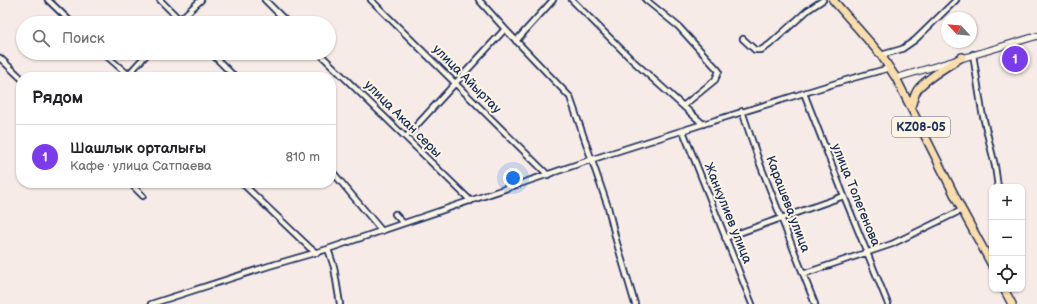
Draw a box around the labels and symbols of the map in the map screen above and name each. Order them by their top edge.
north arrow [941,12,977,48]
street label: улица Айыртау [429,41,505,117]
pin: 1 [1002,44,1028,74]
street label: улица Акан серы [361,77,445,161]
road number: KZ08-05 [892,117,950,137]
street label: улица Толегенова [828,141,884,249]
street label: Карашева улица [762,153,814,255]
street label: Жанкулиев улица [700,160,756,266]
your location [503,168,523,188]

